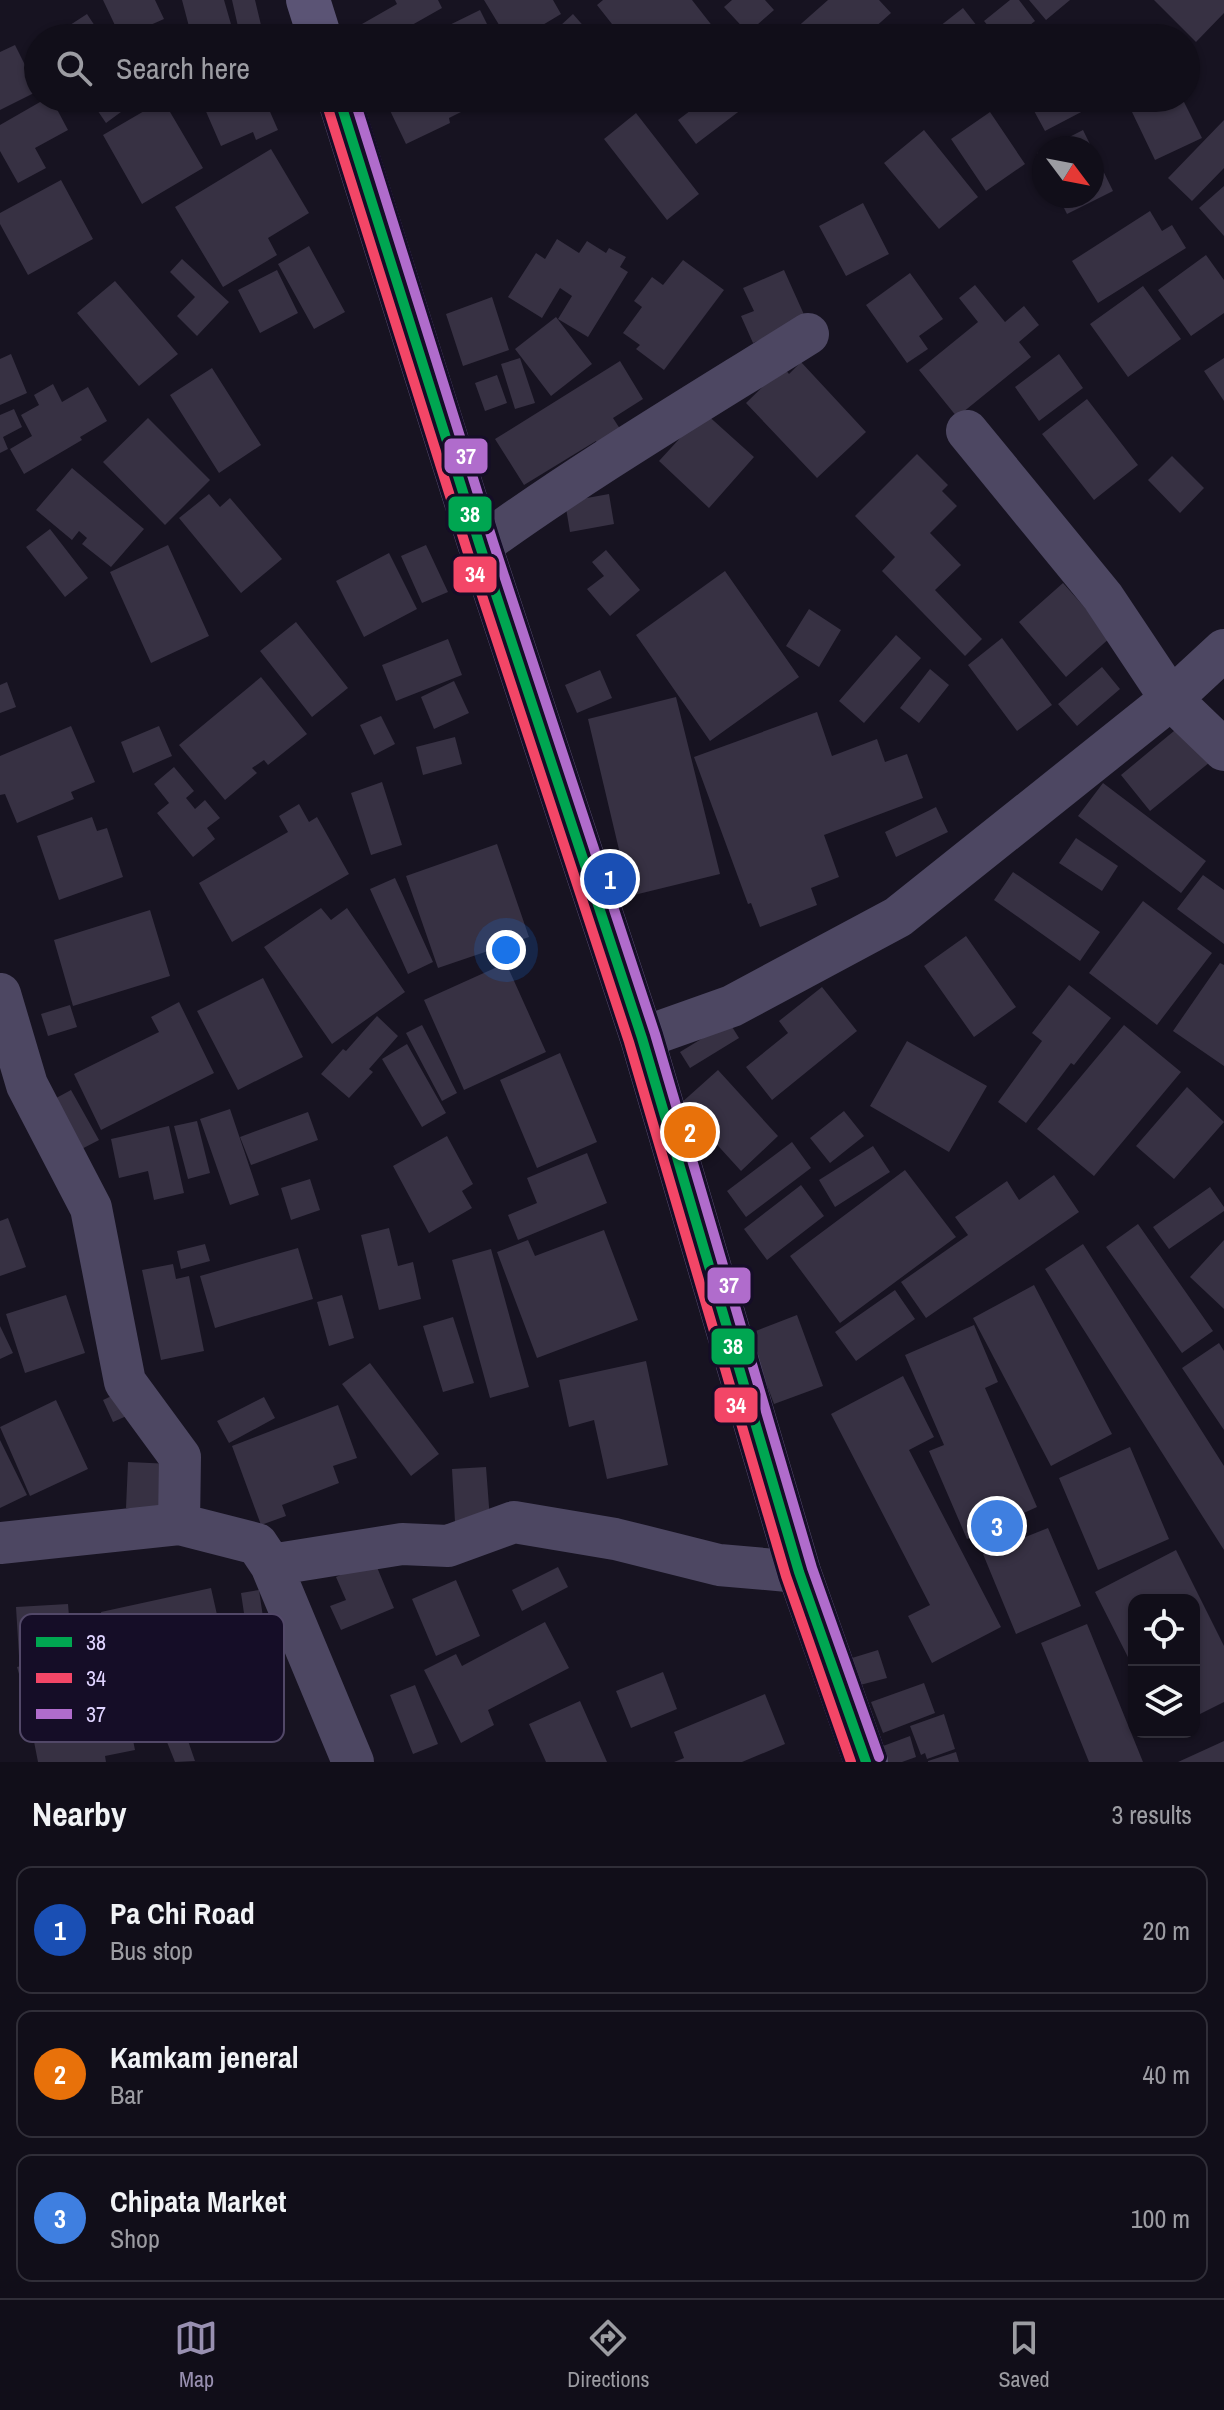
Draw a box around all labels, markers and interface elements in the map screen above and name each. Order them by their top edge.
search box [24,24,1200,112]
icon: search [52,46,96,90]
text: Search here [116,48,250,88]
north arrow [1032,136,1104,208]
line badge: 37 [443,437,489,475]
text: 37 [456,441,476,471]
line badge: 38 [447,495,493,533]
text: 38 [460,499,480,529]
line badge: 34 [452,555,498,594]
text: 34 [465,559,485,589]
pin: 1 [584,849,636,909]
your location [486,930,526,970]
pin: 2 [664,1102,716,1162]
line badge: 37 [706,1266,752,1305]
text: 37 [719,1270,739,1300]
line badge: 38 [710,1327,756,1366]
text: 38 [723,1331,743,1361]
line badge: 34 [713,1386,759,1424]
text: 34 [726,1390,746,1420]
pin: 3 [971,1496,1023,1556]
map controls [1128,1594,1200,1738]
button: locate [1128,1594,1200,1666]
legend [20,1614,284,1742]
text: 38 [86,1627,106,1657]
text: 34 [86,1663,106,1693]
button: layers [1128,1666,1200,1738]
text: 37 [86,1699,106,1729]
text: Nearby [32,1791,127,1837]
text: 3 results [1111,1797,1192,1832]
text: Pa Chi Road [110,1893,255,1933]
text: 1 [54,1913,66,1948]
text: 20 m [1143,1913,1190,1948]
text: Bus stop [110,1933,193,1968]
text: Kamkam jeneral [110,2037,299,2077]
text: 2 [54,2057,66,2092]
text: 40 m [1143,2057,1190,2092]
text: Bar [110,2077,143,2112]
text: Chipata Market [110,2181,286,2221]
text: 3 [54,2201,66,2236]
text: 100 m [1131,2201,1190,2236]
text: Shop [110,2221,160,2256]
tab: Map [174,2316,218,2394]
tab: Directions [567,2316,650,2394]
tab: Saved [998,2316,1050,2394]

